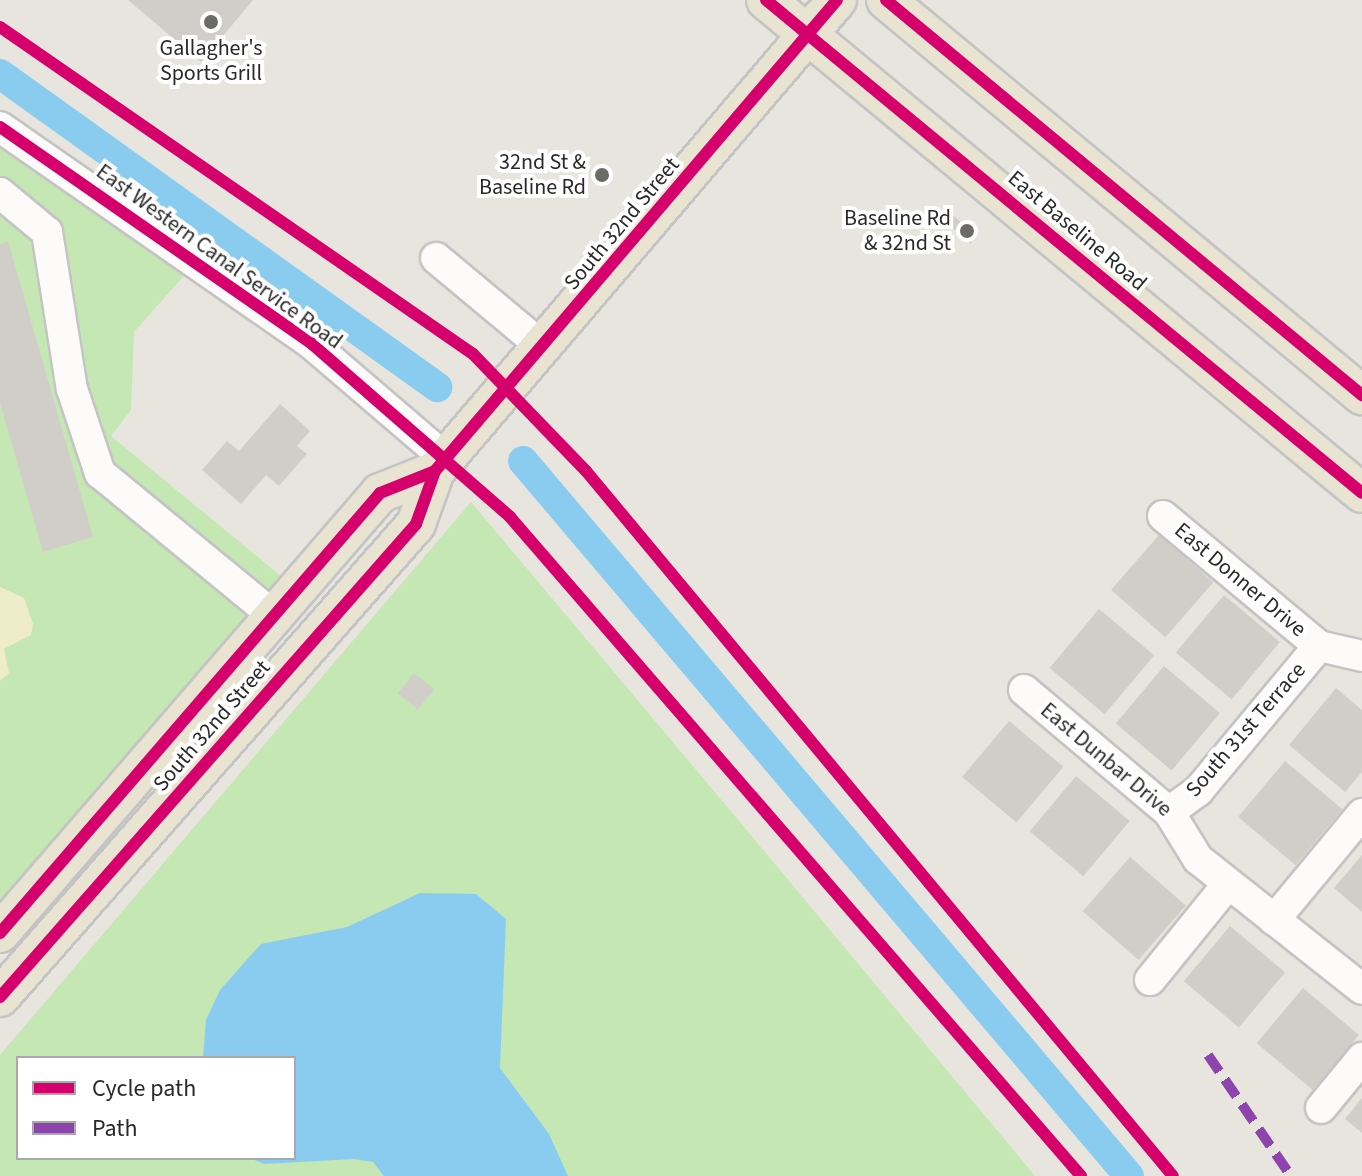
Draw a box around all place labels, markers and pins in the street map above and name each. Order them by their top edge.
marker: Gallagher's Sports Grill [202,13,220,31]
place label: Gallagher's Sports Grill [160,35,262,86]
place label: 32nd St & Baseline Rd [479,149,586,200]
marker: 32nd St & Baseline Rd [593,166,611,184]
place label: Baseline Rd & 32nd St [844,205,951,256]
marker: Baseline Rd & 32nd St [958,222,976,240]

